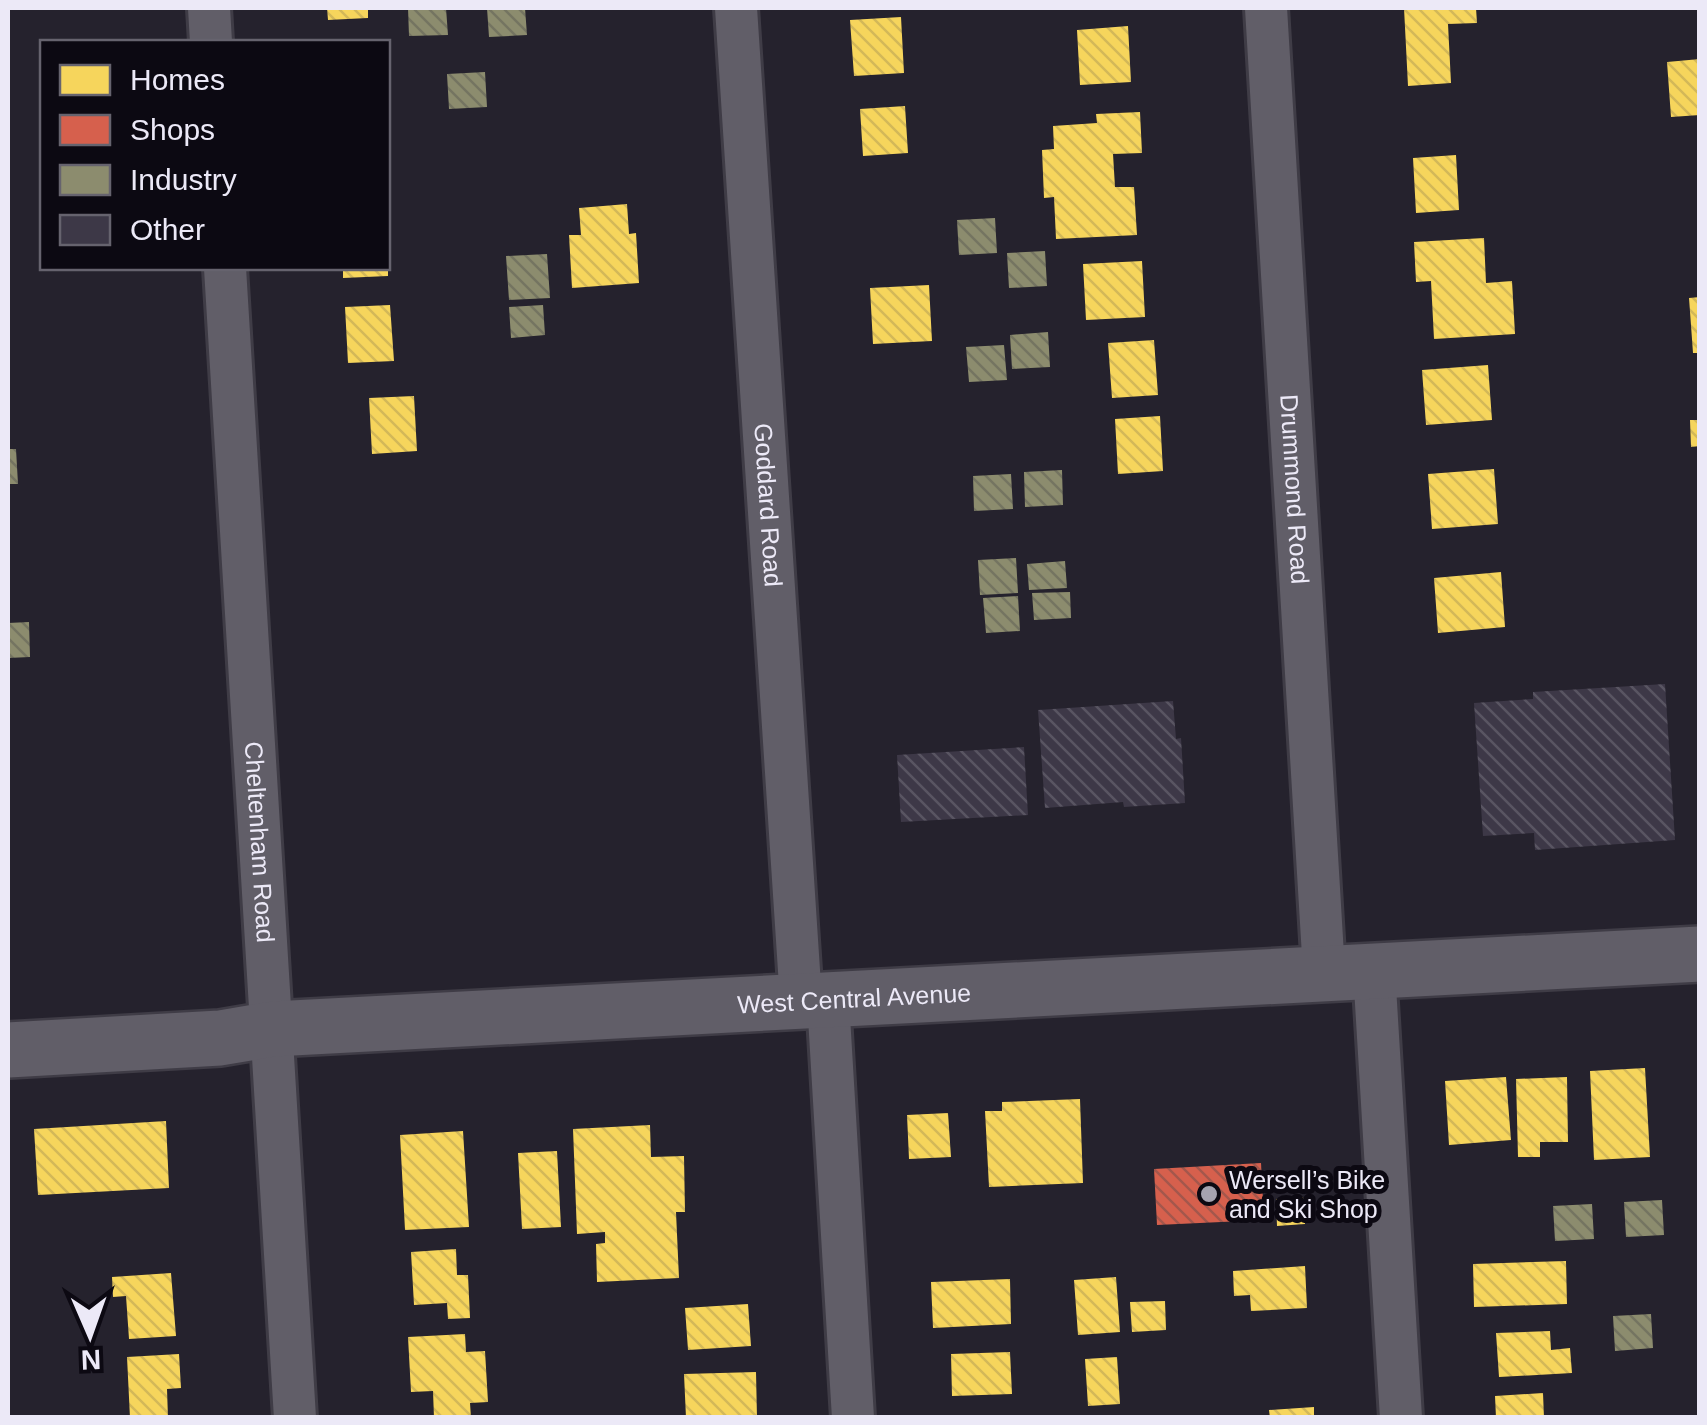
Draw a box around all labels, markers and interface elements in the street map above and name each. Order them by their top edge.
legend [40,40,390,270]
text: Homes [130,63,225,96]
text: Shops [130,113,215,146]
text: Industry [130,163,237,196]
text: Other [130,213,205,246]
street label: Drummond Road [1275,393,1315,585]
street label: Goddard Road [749,422,788,588]
street label: Cheltenham Road [240,740,280,943]
street label: West Central Avenue [737,978,972,1019]
place label: Wersell’s Bike and Ski Shop [1229,1166,1385,1223]
marker: Wersell’s Bike and Ski Shop [1198,1183,1220,1205]
north arrow [40,1285,140,1385]
text: N [80,1344,102,1375]

